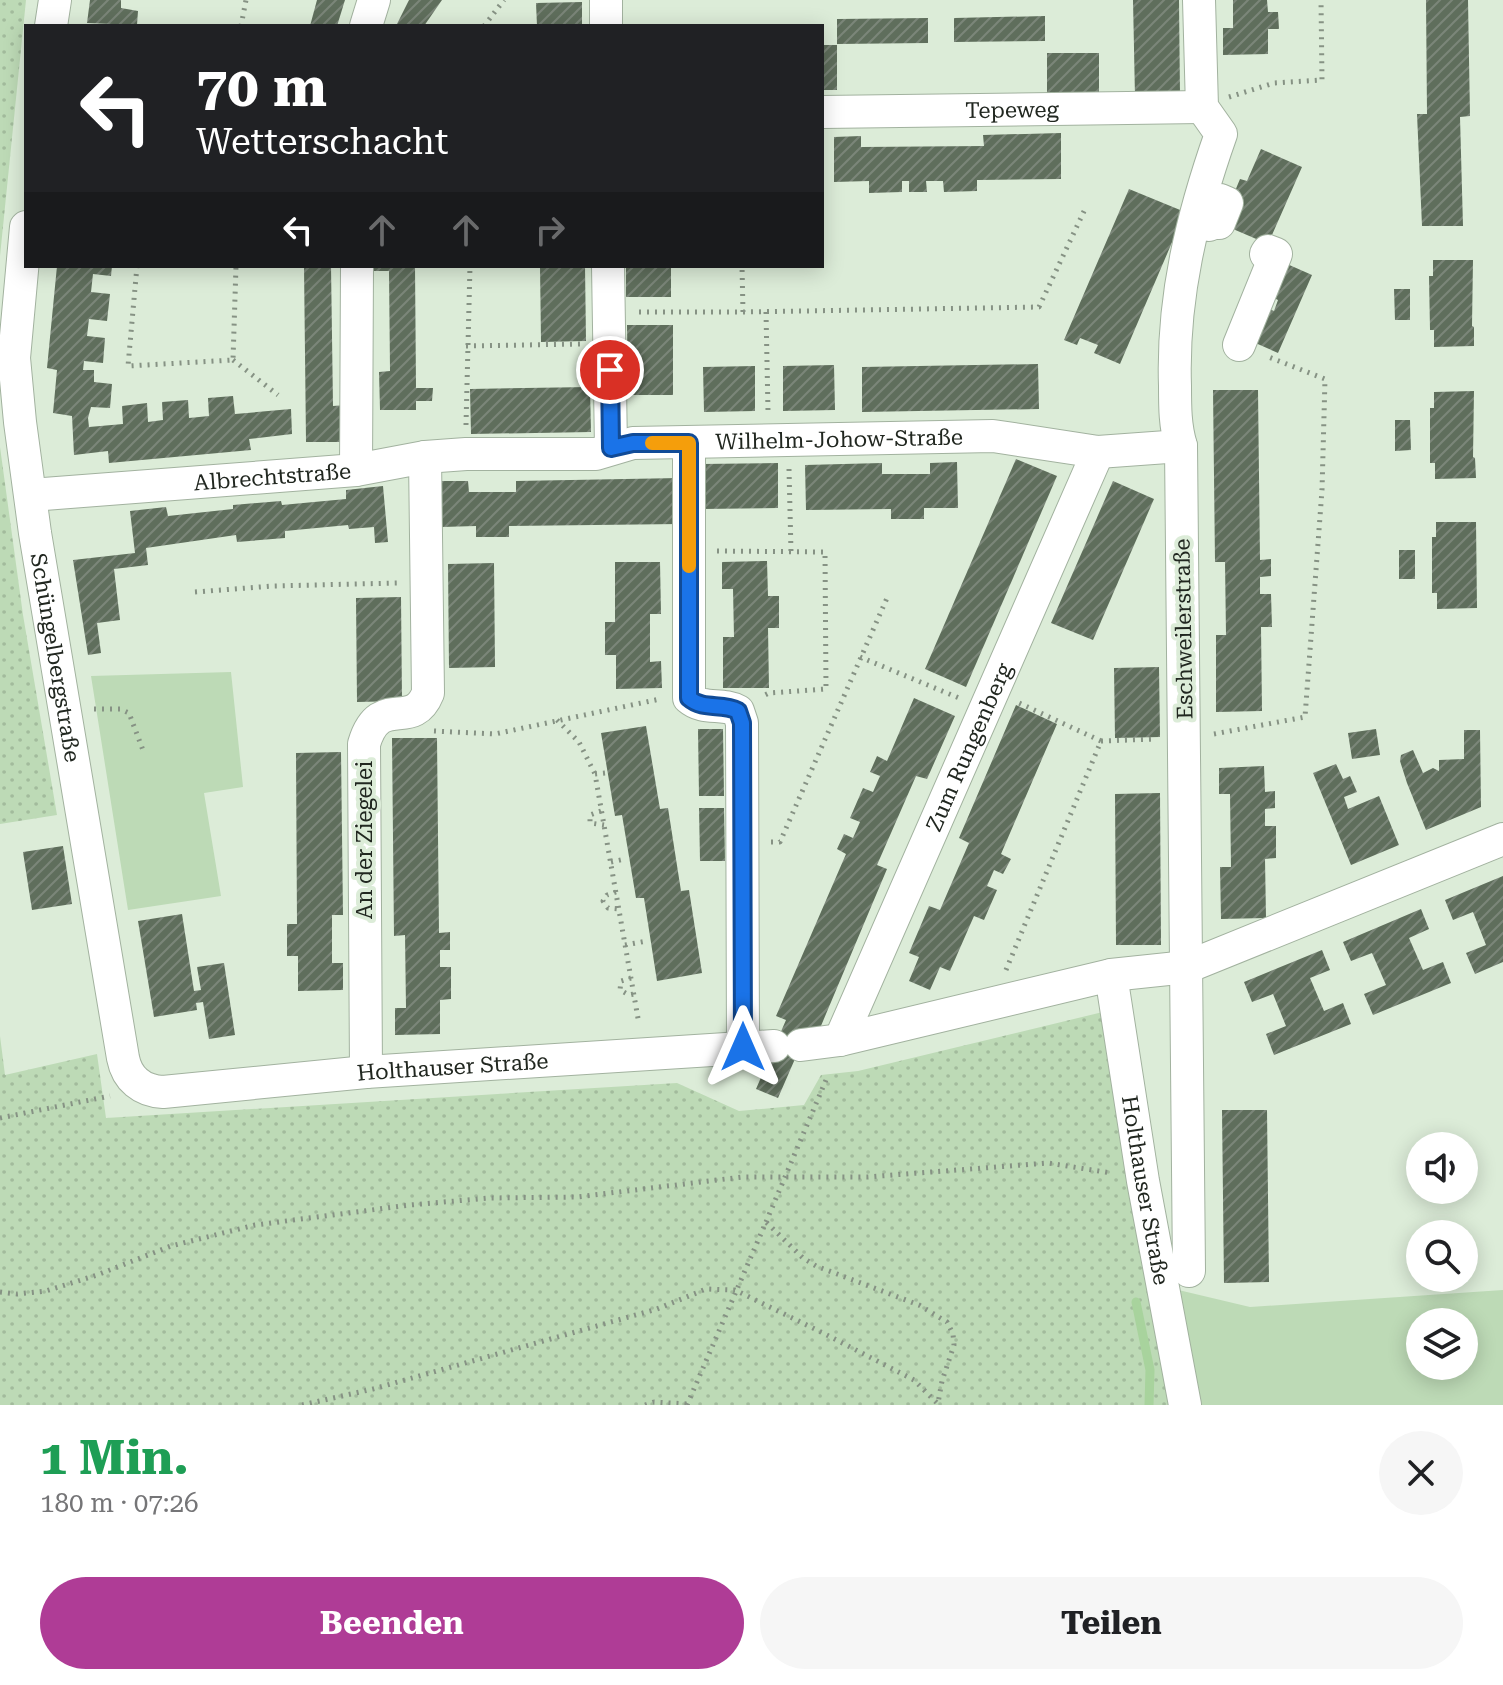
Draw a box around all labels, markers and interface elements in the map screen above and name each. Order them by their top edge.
text: 70 m [196,54,327,120]
icon: left [64,56,168,160]
street label: Tepeweg [965,97,1060,123]
text: Wetterschacht [196,121,448,163]
icon: left [276,208,320,252]
icon: ahead [360,208,404,252]
icon: ahead [444,208,488,252]
icon: right [528,208,572,252]
pin [576,336,644,404]
icon: arrive [588,348,632,392]
street label: Wilhelm-Johow-Straße [715,425,963,454]
street label: Albrechtstraße [193,458,352,495]
street label: Eschweilerstraße [1169,538,1198,720]
street label: Schüngelbergstraße [26,551,85,764]
street label: Zum Rungenberg [921,659,1017,835]
street label: An der Ziegelei [352,761,377,919]
position arrow [701,1005,785,1089]
street label: Holthauser Straße [356,1048,549,1086]
street label: Holthauser Straße [1117,1094,1174,1287]
map controls [1406,1132,1478,1380]
button: sound [1406,1132,1478,1204]
button: search [1406,1220,1478,1292]
button: layers [1406,1308,1478,1380]
text: 1 Min. [40,1430,189,1486]
button: close [1379,1431,1463,1515]
text: 180 m · 07:26 [40,1488,199,1518]
button: Beenden [40,1577,744,1669]
button: Teilen [760,1577,1463,1669]

